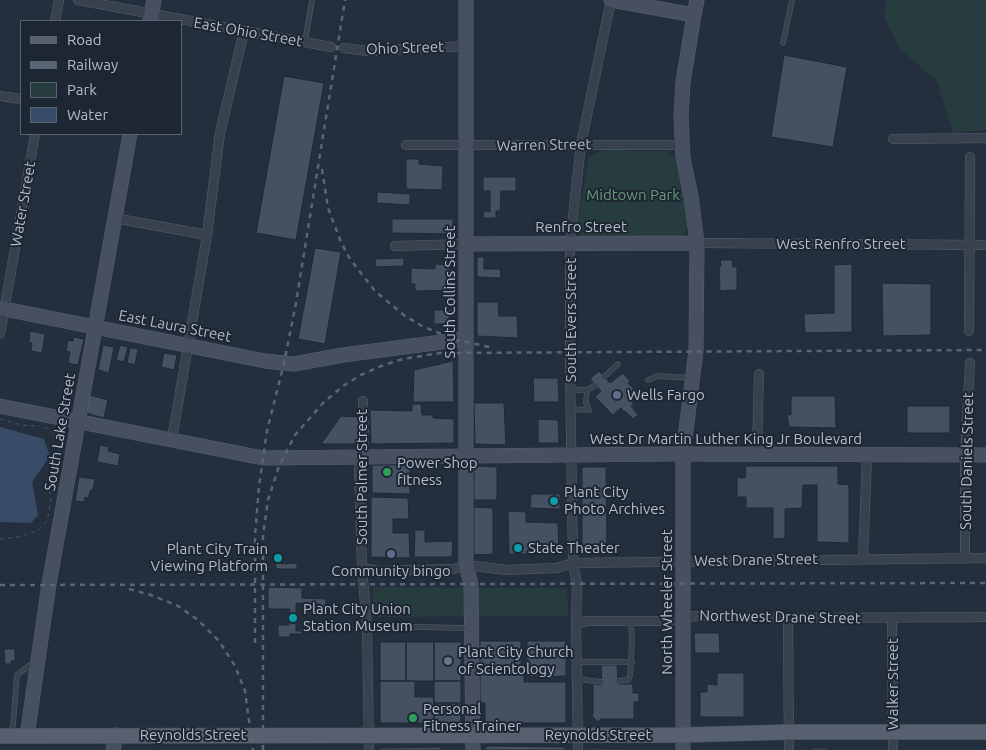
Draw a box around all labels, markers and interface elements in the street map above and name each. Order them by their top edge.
street label: East Ohio Street [192,14,304,50]
legend [20,20,182,135]
text: Road [67,31,102,48]
street label: Ohio Street [366,38,444,58]
text: Railway [67,56,118,73]
text: Park [67,81,97,98]
text: Water [67,106,108,123]
street label: Warren Street [496,135,592,155]
street label: Water Street [7,160,39,248]
park label: Midtown Park [586,186,680,204]
street label: Renfro Street [535,218,627,236]
street label: South Collins Street [441,226,459,358]
street label: West Renfro Street [776,235,906,253]
street label: South Evers Street [562,258,580,382]
street label: East Laura Street [117,306,233,346]
street label: South Lake Street [41,372,79,492]
place label: Wells Fargo [627,386,705,404]
marker: Wells Fargo [611,389,623,401]
street label: South Daniels Street [957,392,977,530]
street label: South Palmer Street [353,409,371,545]
street label: West Dr Martin Luther King Jr Boulevard [590,430,862,448]
place label: Power Shop fitness [397,454,478,489]
marker: Power Shop fitness [381,466,393,478]
place label: Plant City Photo Archives [564,483,665,518]
marker: Plant City Photo Archives [548,495,560,507]
street label: North Wheeler Street [658,529,676,675]
place label: State Theater [528,539,620,557]
place label: Plant City Train Viewing Platform [151,540,268,575]
marker: State Theater [512,542,524,554]
marker: Community bingo [385,548,397,560]
street label: West Drane Street [694,550,818,570]
marker: Plant City Train Viewing Platform [272,552,284,564]
place label: Community bingo [331,562,451,580]
place label: Plant City Union Station Museum [303,600,413,635]
street label: Northwest Drane Street [699,607,861,627]
marker: Plant City Union Station Museum [287,612,299,624]
street label: Walker Street [884,638,902,730]
place label: Plant City Church of Scientology [458,643,573,678]
marker: Plant City Church of Scientology [442,655,454,667]
place label: Personal Fitness Trainer [423,700,521,735]
marker: Personal Fitness Trainer [407,712,419,724]
street label: Reynolds Street [140,726,246,744]
street label: Reynolds Street [545,726,651,744]

